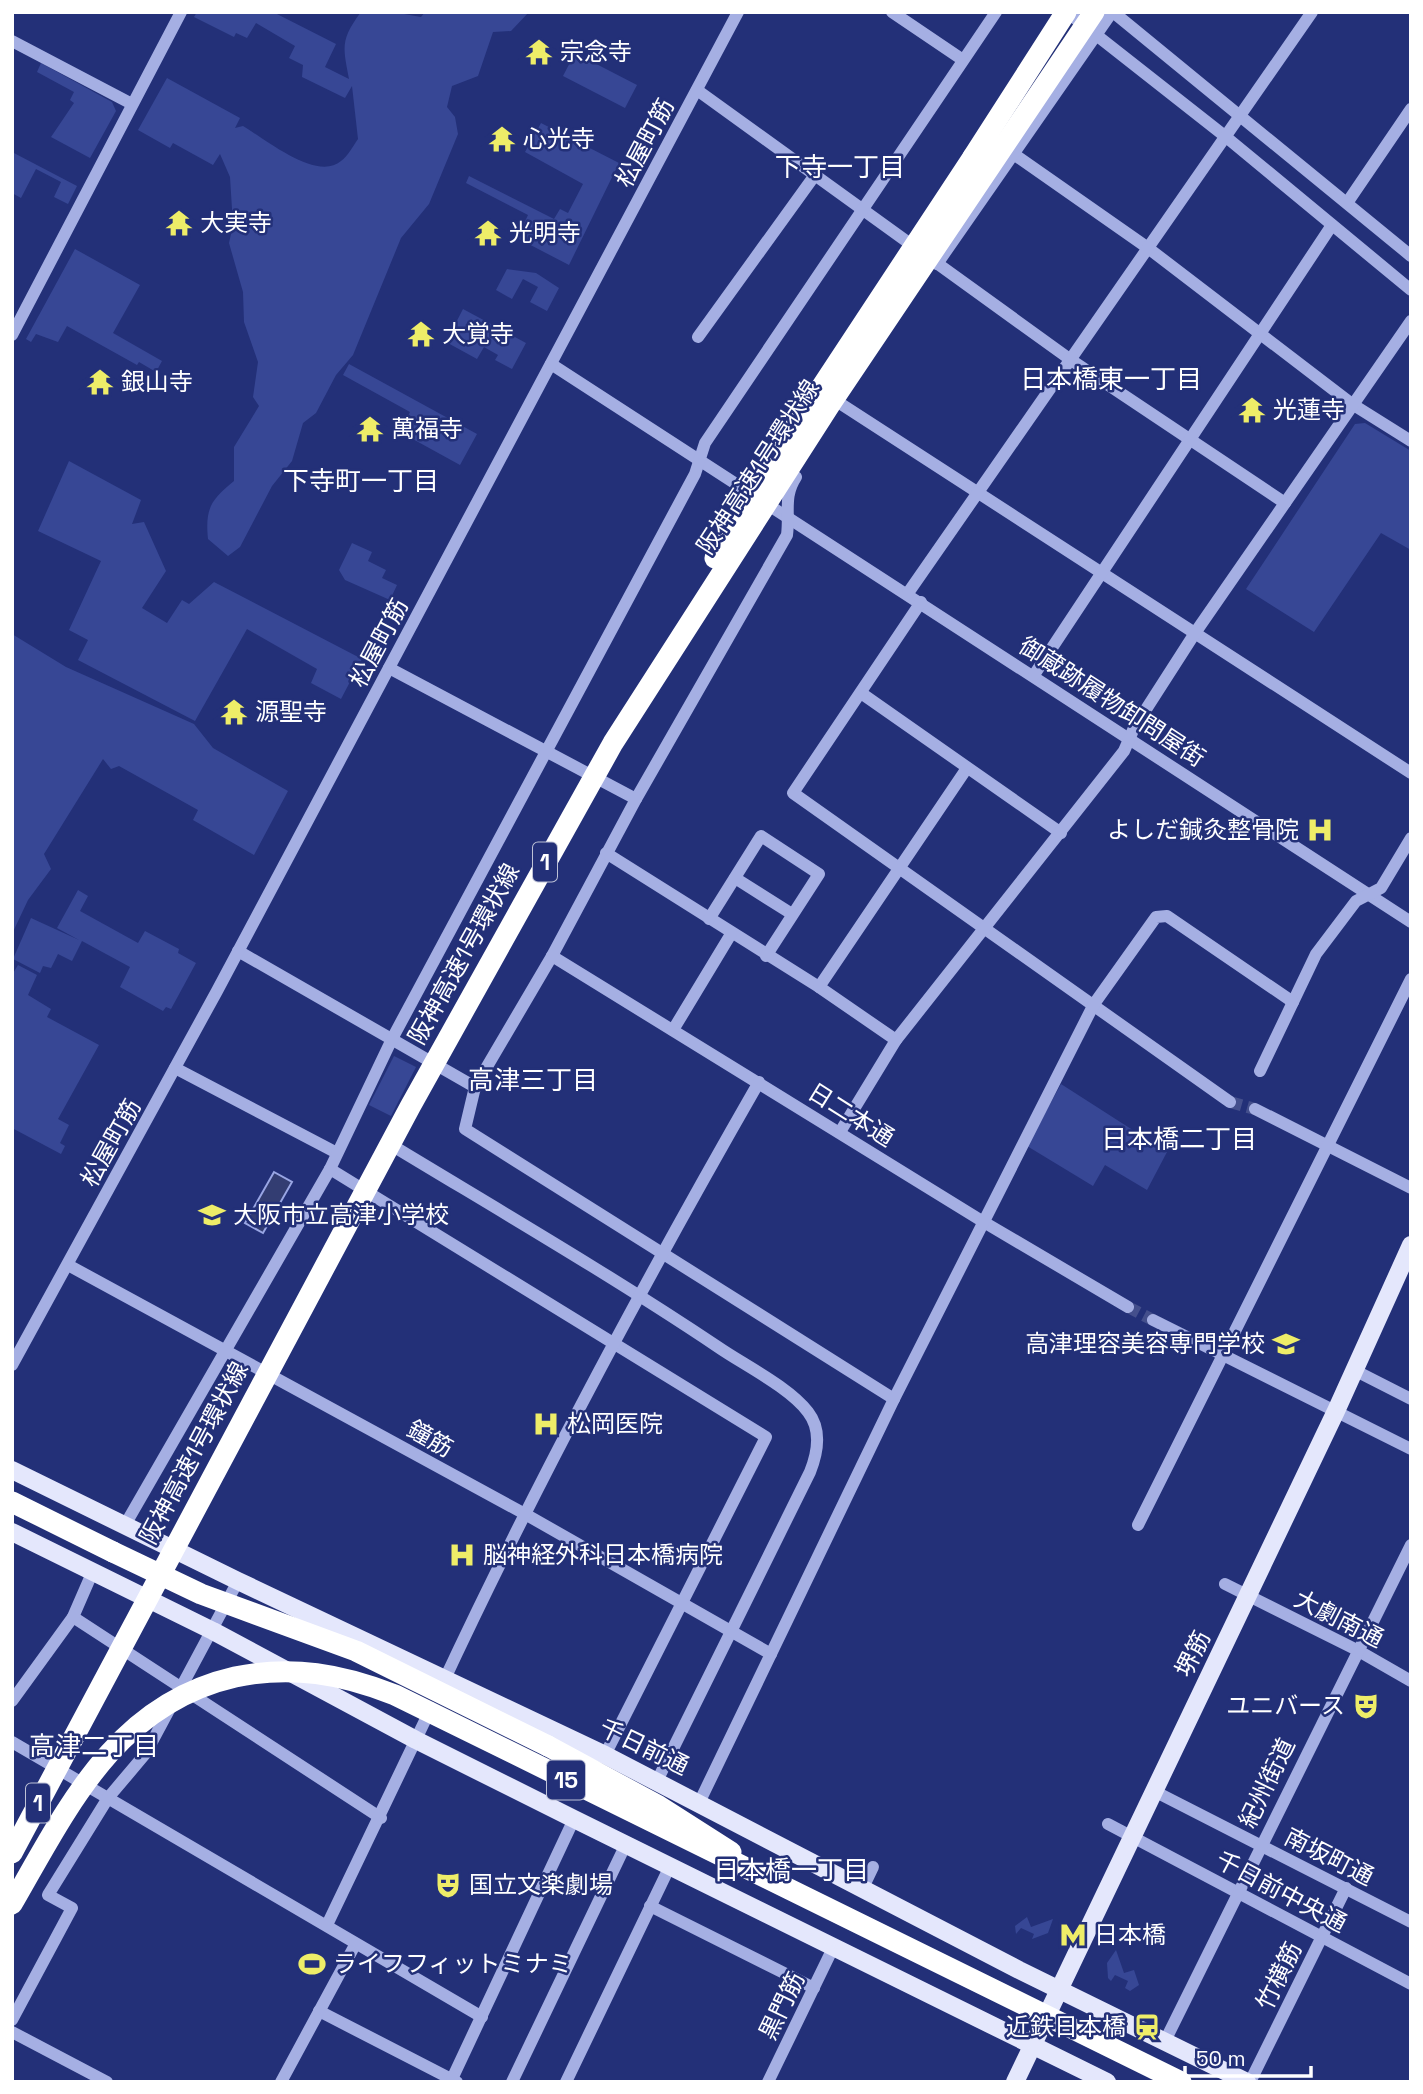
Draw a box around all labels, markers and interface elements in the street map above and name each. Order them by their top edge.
place label: 宗念寺 [560,36,632,67]
temple icon: 宗念寺 [524,37,554,67]
street label: 松屋町筋 [608,93,681,192]
place label: 心光寺 [523,123,595,154]
temple icon: 心光寺 [487,124,517,154]
district label: 下寺一丁目 [775,150,905,184]
place label: 大実寺 [200,207,272,238]
temple icon: 大実寺 [164,208,194,238]
place label: 光明寺 [509,217,581,248]
temple icon: 光明寺 [473,218,503,248]
place label: 大覚寺 [442,318,514,349]
temple icon: 大覚寺 [406,319,436,349]
district label: 日本橋東一丁目 [1020,362,1202,396]
place label: 銀山寺 [121,366,193,397]
temple icon: 銀山寺 [85,367,115,397]
street label: 阪神高速1号環状線 [690,374,826,560]
place label: 光蓮寺 [1273,394,1345,425]
temple icon: 光蓮寺 [1237,395,1267,425]
place label: 萬福寺 [391,413,463,444]
temple icon: 萬福寺 [355,414,385,444]
district label: 下寺町一丁目 [283,464,439,498]
street label: 松屋町筋 [342,593,415,692]
street label: 御蔵跡履物卸問屋街 [1013,630,1211,773]
place label: 源聖寺 [255,696,327,727]
temple icon: 源聖寺 [219,697,249,727]
place label: よしだ鍼灸整骨院 [1107,814,1299,845]
hospital icon: よしだ鍼灸整骨院 [1305,815,1335,845]
road number: 1 [533,842,557,882]
street label: 阪神高速1号環状線 [401,858,526,1050]
district label: 高津三丁目 [468,1063,598,1097]
street label: 日二本通 [802,1076,900,1153]
street label: 松屋町筋 [74,1093,147,1192]
district label: 日本橋二丁目 [1101,1122,1257,1156]
place label: 大阪市立高津小学校 [233,1199,449,1230]
school or university icon: 大阪市立高津小学校 [197,1200,227,1230]
place label: 高津理容美容専門学校 [1025,1328,1265,1359]
school or university icon: 高津理容美容専門学校 [1271,1329,1301,1359]
street label: 阪神高速1号環状線 [132,1356,255,1549]
place label: 松岡医院 [567,1408,663,1439]
hospital icon: 松岡医院 [531,1409,561,1439]
street label: 鐘筋 [402,1413,459,1464]
place label: 脳神経外科日本橋病院 [483,1539,723,1570]
hospital icon: 脳神経外科日本橋病院 [447,1540,477,1570]
street label: 大劇南通 [1289,1583,1389,1654]
street label: 堺筋 [1168,1625,1217,1682]
place label: ユニバース [1226,1690,1345,1721]
theatre icon: ユニバース [1351,1691,1381,1721]
street label: 千日前通 [594,1712,694,1782]
district label: 高津二丁目 [29,1729,159,1763]
street label: 紀州街道 [1232,1733,1302,1833]
road number: 15 [547,1760,585,1800]
road number: 1 [26,1784,50,1822]
street label: 南坂町通 [1279,1821,1379,1892]
street label: 千日前中央通 [1210,1844,1352,1939]
district label: 日本橋一丁目 [713,1853,869,1887]
place label: 国立文楽劇場 [469,1869,613,1900]
theatre icon: 国立文楽劇場 [433,1870,463,1900]
place label: 日本橋 [1094,1919,1166,1950]
metro station icon: 日本橋 [1058,1920,1088,1950]
street label: 竹横筋 [1249,1937,1308,2015]
place label: ライフフィットミナミ [333,1948,573,1979]
sports icon: ライフフィットミナミ [297,1949,327,1979]
street label: 黒門筋 [752,1967,811,2045]
place label: 近鉄日本橋 [1006,2011,1126,2042]
station icon: 近鉄日本橋 [1132,2012,1162,2042]
scale bar [1185,2035,1311,2078]
text: 50 m [1196,2045,1246,2072]

